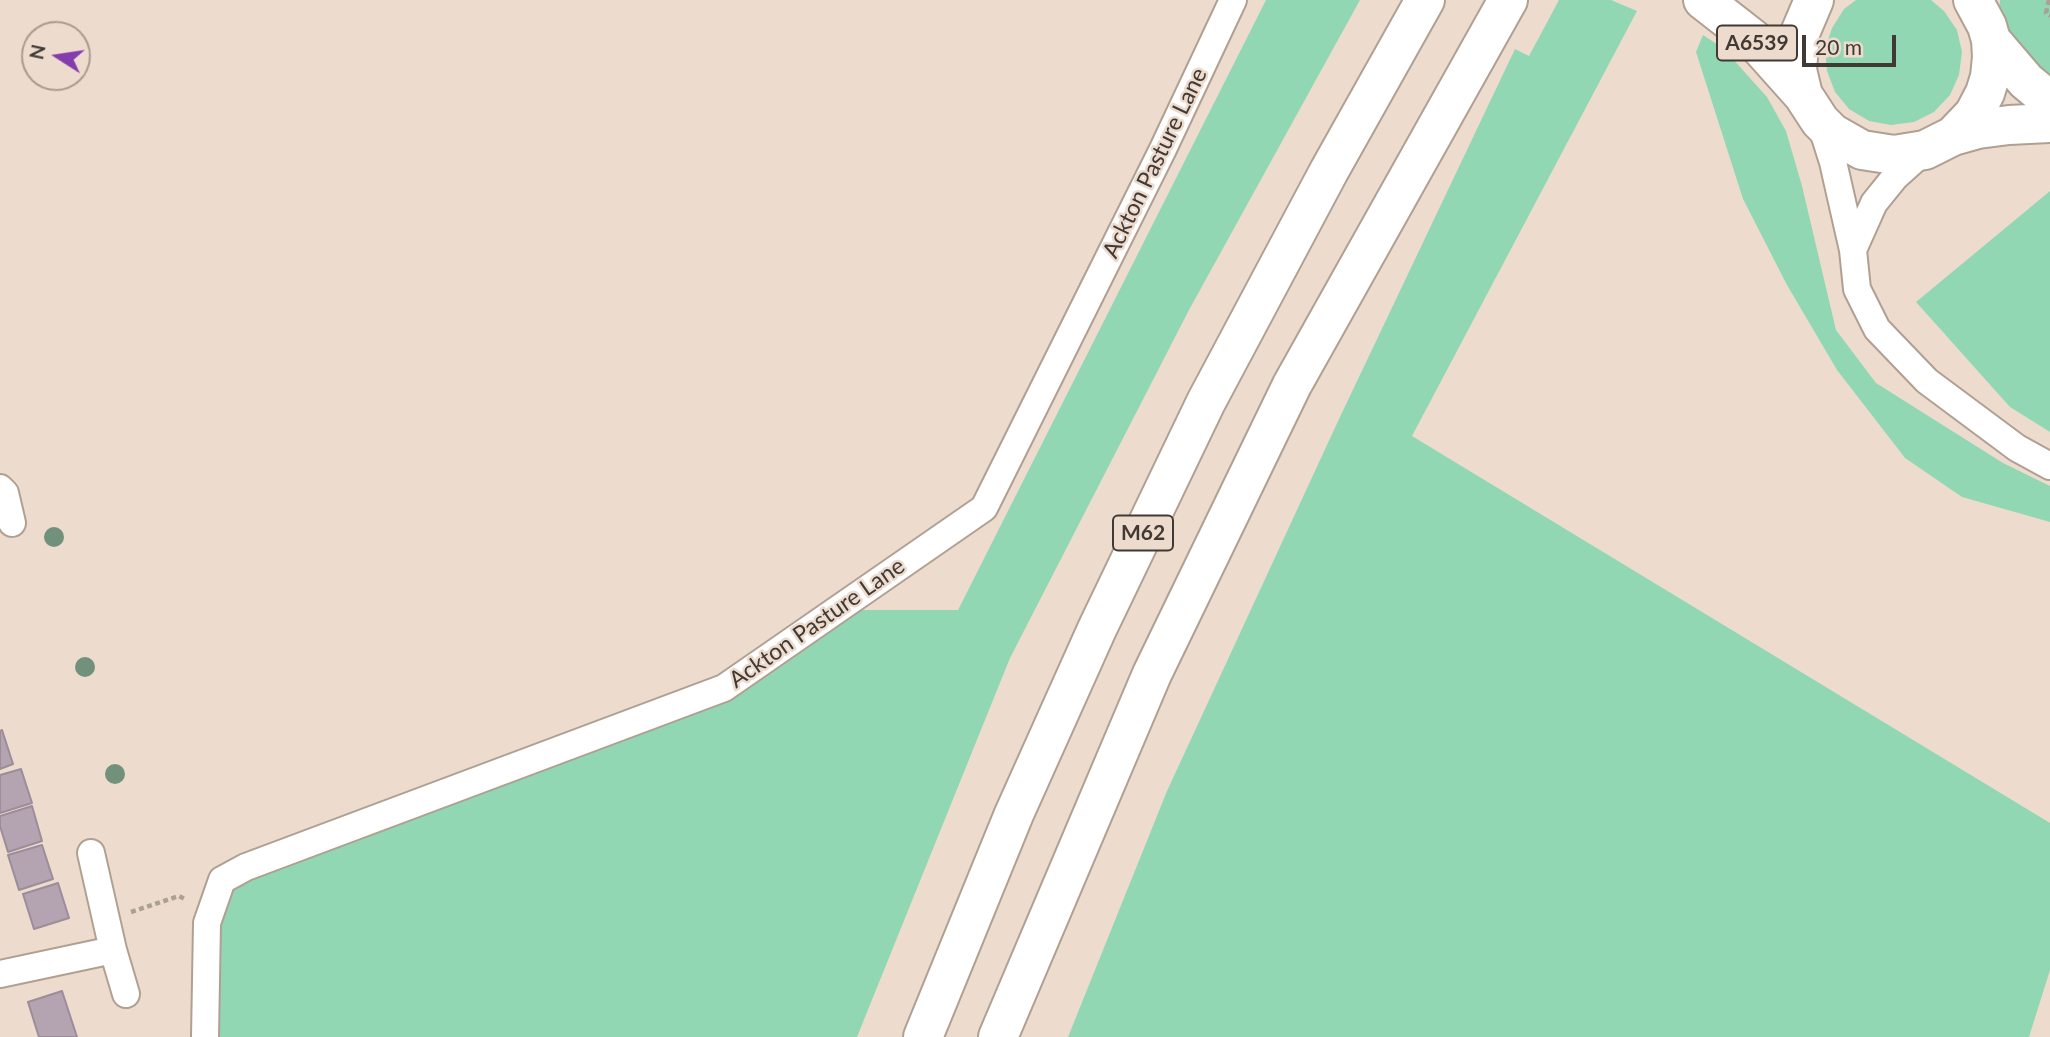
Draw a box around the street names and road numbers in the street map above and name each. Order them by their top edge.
road number: A6539 [1717,26,1797,60]
street label: Ackton Pasture Lane [1097,64,1213,262]
road number: M62 [1113,516,1173,550]
street label: Ackton Pasture Lane [724,552,910,694]

